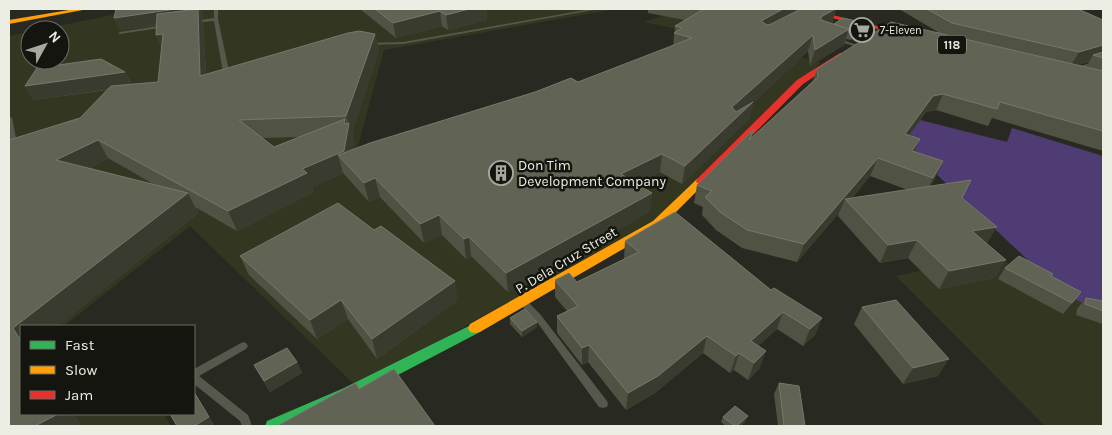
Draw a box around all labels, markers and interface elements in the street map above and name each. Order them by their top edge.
supermarket icon: 7-Eleven [849,17,875,43]
north arrow [20,20,70,70]
place label: 7-Eleven [880,24,922,37]
text: N [45,28,64,46]
road number: 118 [938,36,966,54]
place label: Don Tim Development Company [518,157,666,190]
building icon: Don Tim Development Company [488,160,514,186]
street label: P. Dela Cruz Street [512,223,620,297]
legend [20,325,195,415]
text: Fast [65,336,95,354]
text: Slow [65,361,97,379]
text: Jam [65,386,93,404]

